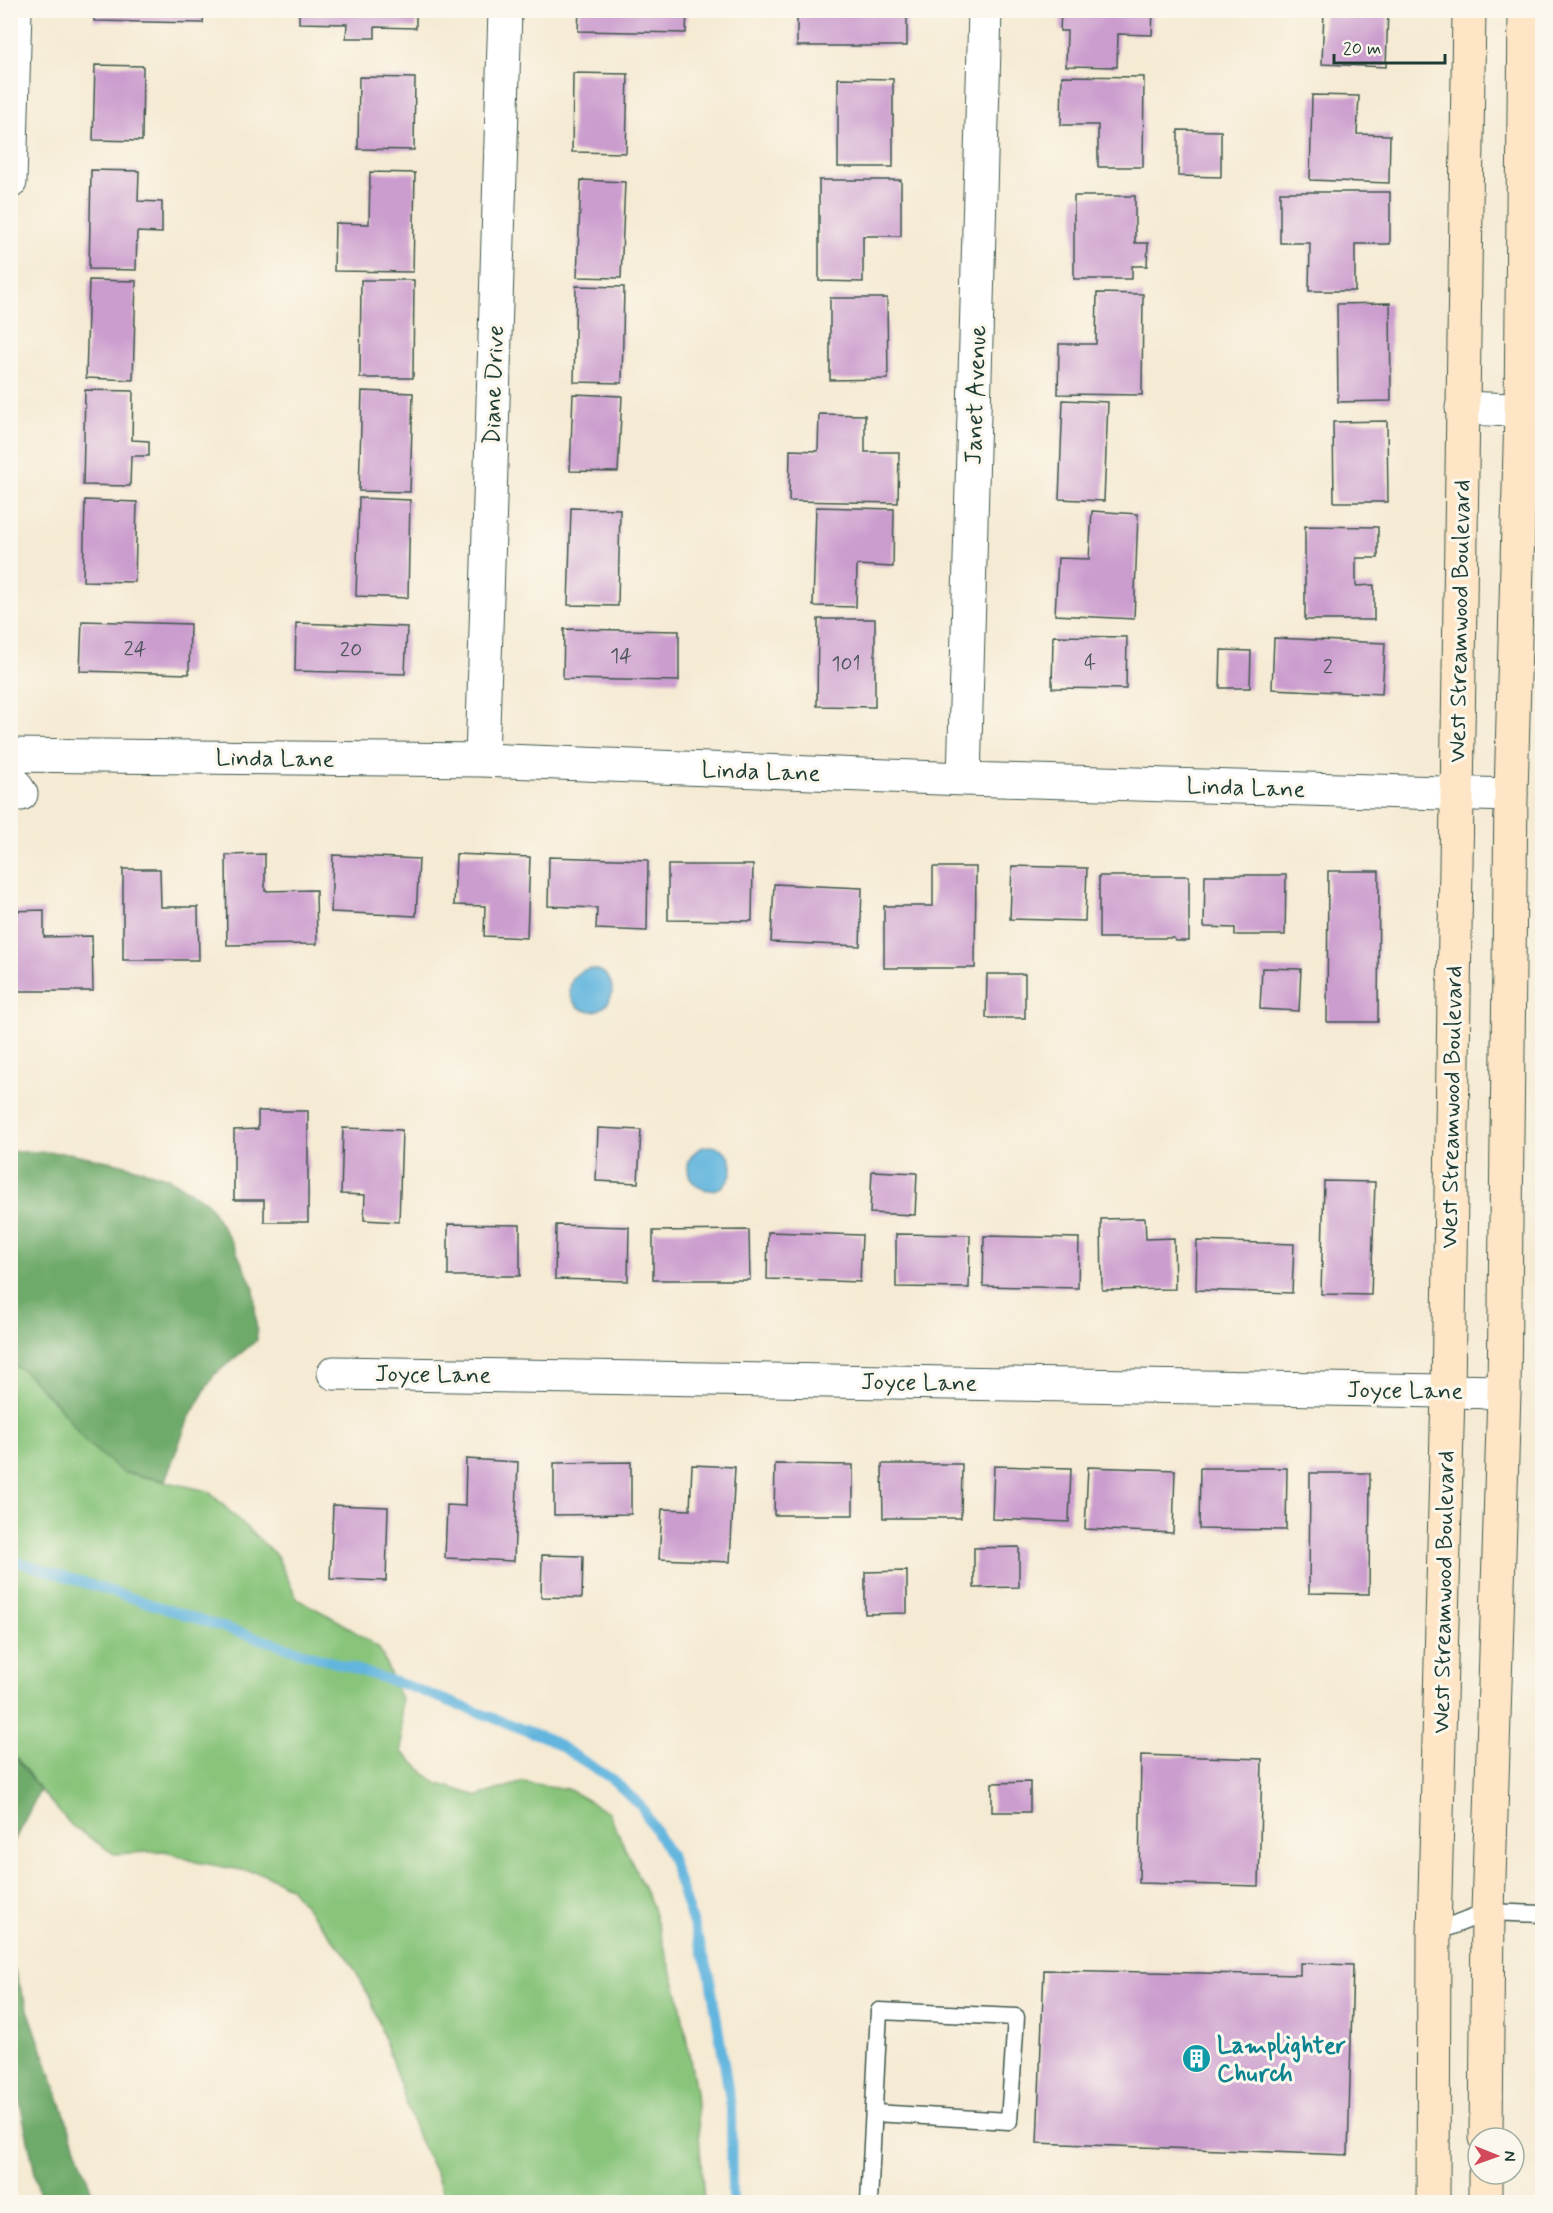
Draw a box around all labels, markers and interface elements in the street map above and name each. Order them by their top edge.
scale bar [1334,27,1445,65]
text: 20 m [1343,37,1381,61]
street label: Diane Drive [477,325,512,445]
street label: Janet Avenue [959,325,994,465]
street label: West Streamwood Boulevard [1443,479,1478,763]
house number: 24 [123,635,147,663]
house number: 20 [340,636,362,664]
house number: 14 [610,642,632,670]
house number: 4 [1084,649,1096,677]
house number: 101 [831,650,861,678]
house number: 2 [1323,653,1333,681]
street label: Linda Lane [215,743,335,776]
street label: Linda Lane [701,755,821,790]
street label: Linda Lane [1186,771,1306,806]
street label: West Streamwood Boulevard [1435,965,1470,1249]
street label: Joyce Lane [375,1359,492,1392]
street label: Joyce Lane [861,1367,978,1400]
street label: Joyce Lane [1347,1375,1464,1408]
street label: West Streamwood Boulevard [1427,1450,1462,1734]
place label: Lamplighter Church [1217,2031,1346,2090]
building icon: Lamplighter Church [1180,2043,1212,2075]
north arrow [1466,2126,1526,2186]
text: N [1499,2151,1520,2162]

